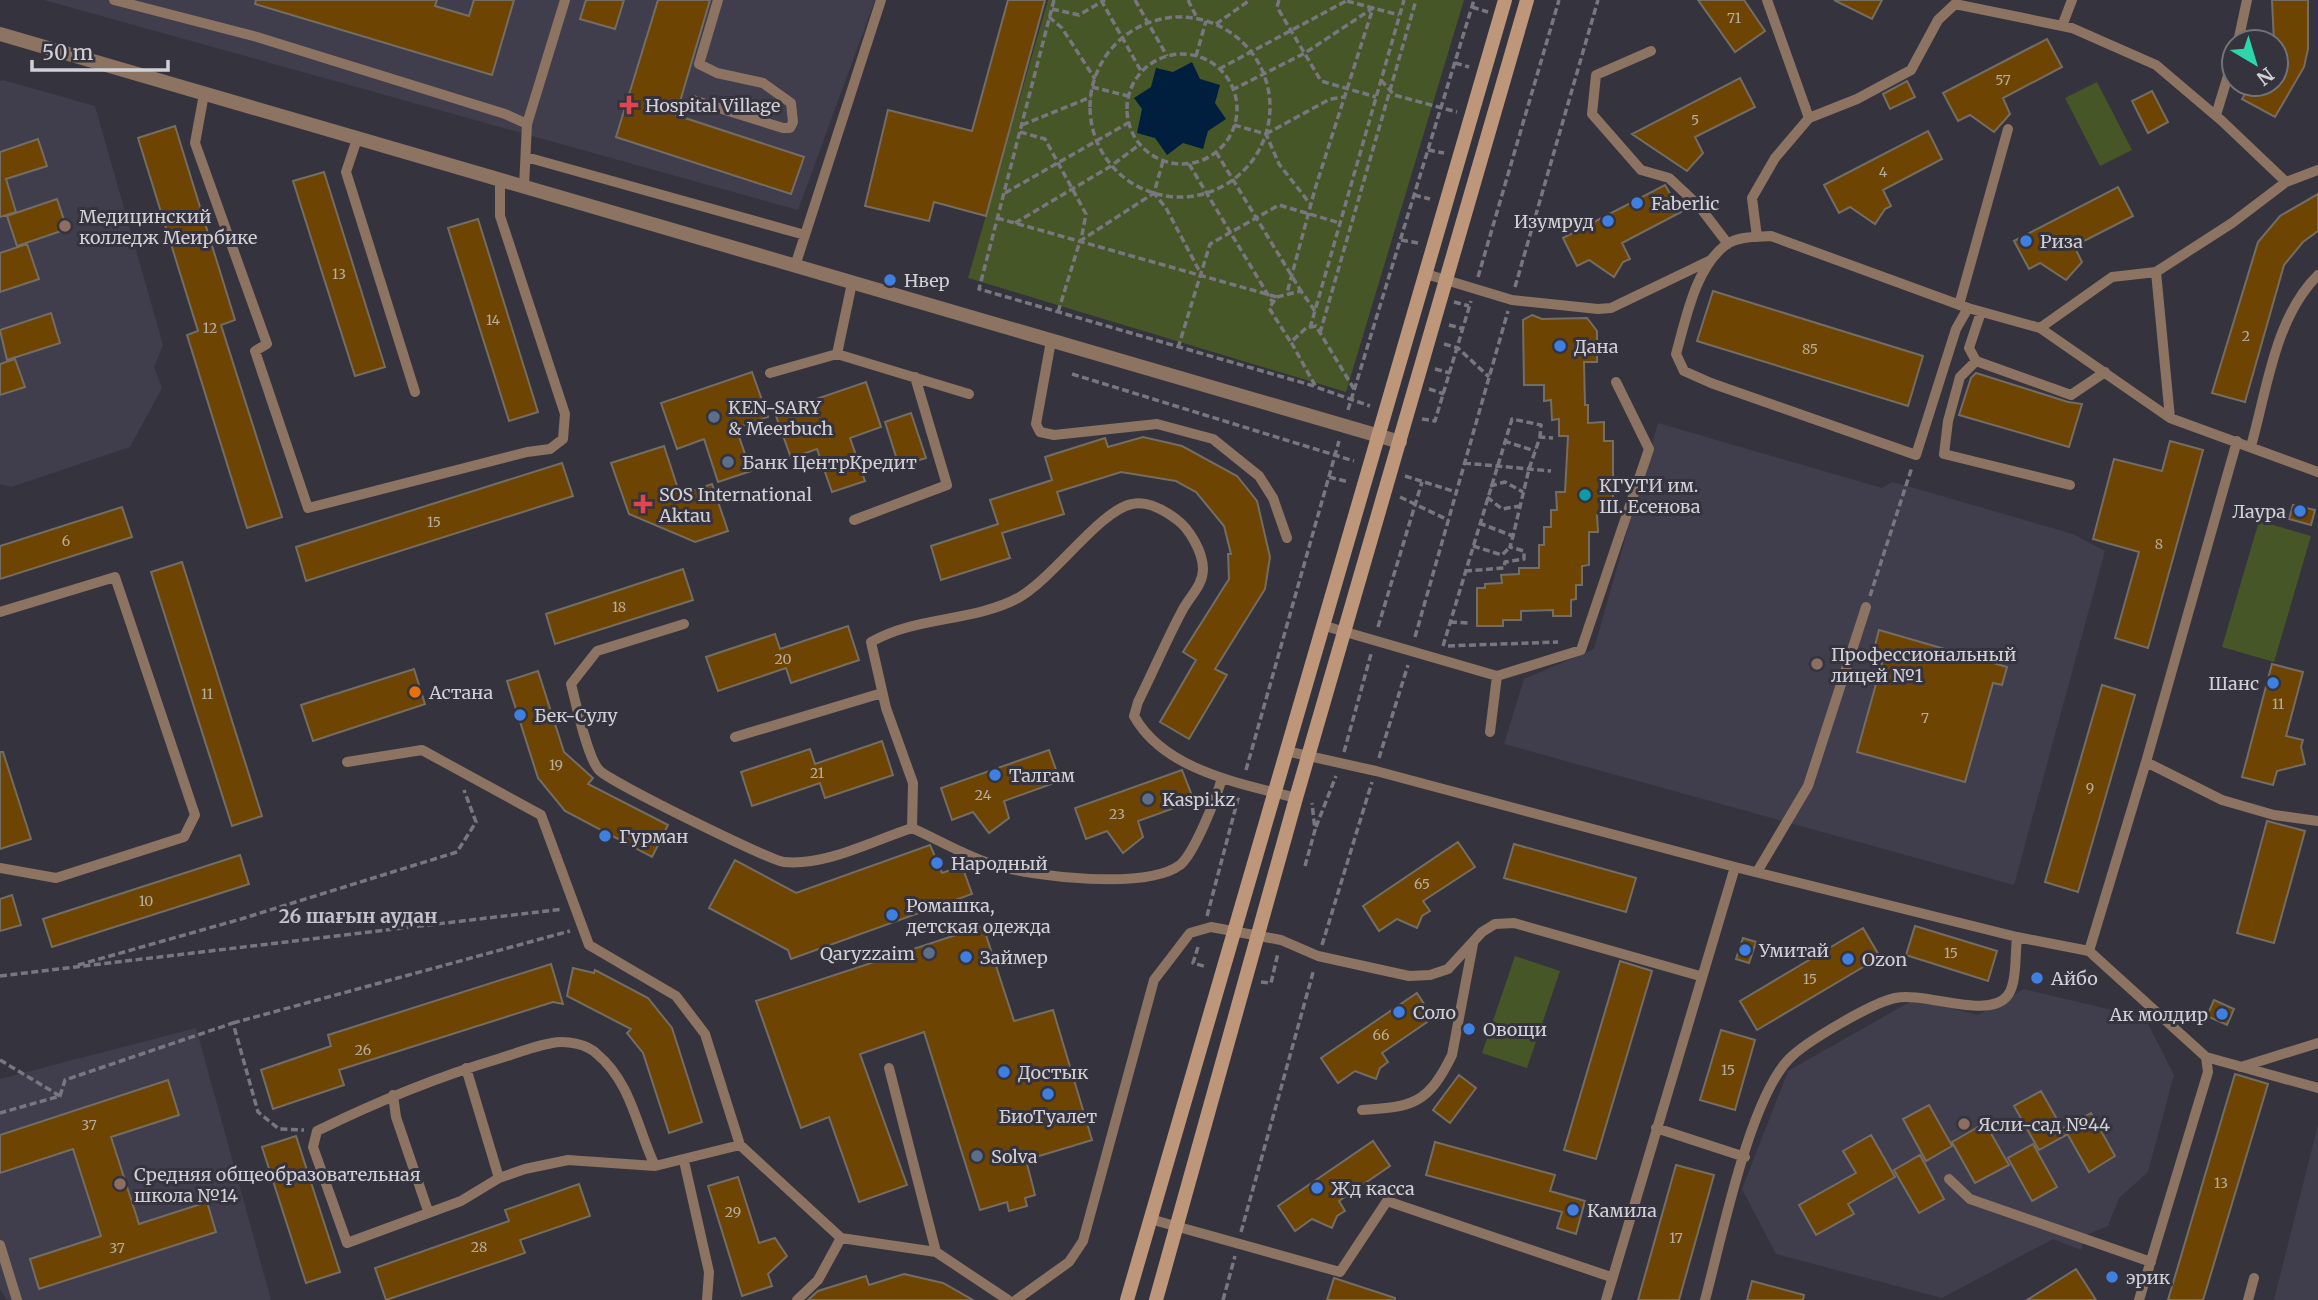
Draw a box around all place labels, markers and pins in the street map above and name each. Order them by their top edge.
place label: Hospital Village [645,94,780,117]
marker: Hospital Village [619,95,639,115]
place label: Faberlic [1651,192,1719,215]
marker: Faberlic [1629,195,1645,211]
place label: Медицинский колледж Меирбике [79,205,258,249]
place label: Изумруд [1514,210,1594,233]
marker: Изумруд [1600,213,1616,229]
marker: Медицинский колледж Меирбике [57,218,73,234]
place label: Риза [2040,230,2083,253]
marker: Риза [2018,233,2034,249]
place label: Нвер [904,269,950,292]
marker: Нвер [882,272,898,288]
place label: Дана [1574,335,1619,358]
marker: Дана [1552,338,1568,354]
place label: KEN-SARY & Meerbuch [728,396,833,440]
marker: KEN-SARY & Meerbuch [706,409,722,425]
place label: Банк ЦентрКредит [742,451,917,474]
marker: Банк ЦентрКредит [720,454,736,470]
place label: КГУТИ им. Ш. Есенова [1599,474,1701,518]
place label: SOS International Aktau [658,483,812,527]
marker: КГУТИ им. Ш. Есенова [1577,487,1593,503]
marker: SOS International Aktau [633,494,653,514]
place label: Лаура [2232,500,2286,523]
marker: Лаура [2292,503,2308,519]
place label: Профессиональный лицей №1 [1831,643,2016,687]
marker: Профессиональный лицей №1 [1809,656,1825,672]
place label: Шанс [2208,672,2259,695]
marker: Шанс [2265,675,2281,691]
place label: Астана [428,681,493,704]
marker: Астана [407,684,423,700]
place label: Бек-Сулу [534,704,618,727]
marker: Бек-Сулу [512,707,528,723]
place label: Талгам [1009,764,1076,787]
marker: Талгам [987,767,1003,783]
place label: Kaspi.kz [1162,788,1236,811]
marker: Kaspi.kz [1140,791,1156,807]
place label: Гурман [619,825,689,848]
marker: Гурман [597,828,613,844]
place label: Народный [951,852,1048,875]
marker: Народный [929,855,945,871]
place label: Ромашка, детская одежда [905,894,1051,938]
marker: Ромашка, детская одежда [884,907,900,923]
place label: Умитай [1758,939,1829,962]
place label: Qaryzzaim [820,942,915,965]
marker: Умитай [1737,942,1753,958]
marker: Qaryzzaim [921,945,937,961]
place label: Займер [980,946,1048,969]
place label: Ozon [1862,948,1907,971]
marker: Займер [958,949,974,965]
marker: Ozon [1840,951,1856,967]
place label: Айбо [2050,967,2098,990]
marker: Айбо [2029,970,2045,986]
place label: Соло [1413,1001,1456,1024]
place label: Ак молдир [2108,1003,2208,1026]
marker: Соло [1391,1004,1407,1020]
marker: Ак молдир [2214,1006,2230,1022]
place label: Овощи [1483,1018,1547,1041]
marker: Овощи [1461,1021,1477,1037]
place label: Достык [1018,1061,1089,1084]
marker: Достык [996,1064,1012,1080]
marker: БиоТуалет [1040,1086,1056,1102]
place label: БиоТуалет [999,1105,1097,1128]
place label: Ясли-сад №44 [1978,1113,2110,1136]
marker: Ясли-сад №44 [1956,1116,1972,1132]
place label: Solva [991,1145,1038,1168]
marker: Solva [969,1148,985,1164]
place label: Cредняя общеобразовательная школа №14 [134,1163,421,1207]
marker: Cредняя общеобразовательная школа №14 [112,1176,128,1192]
place label: Жд касса [1331,1177,1415,1200]
marker: Жд касса [1309,1180,1325,1196]
place label: Камила [1587,1199,1657,1222]
marker: Камила [1565,1202,1581,1218]
place label: эрик [2126,1266,2171,1289]
marker: эрик [2104,1269,2120,1285]

